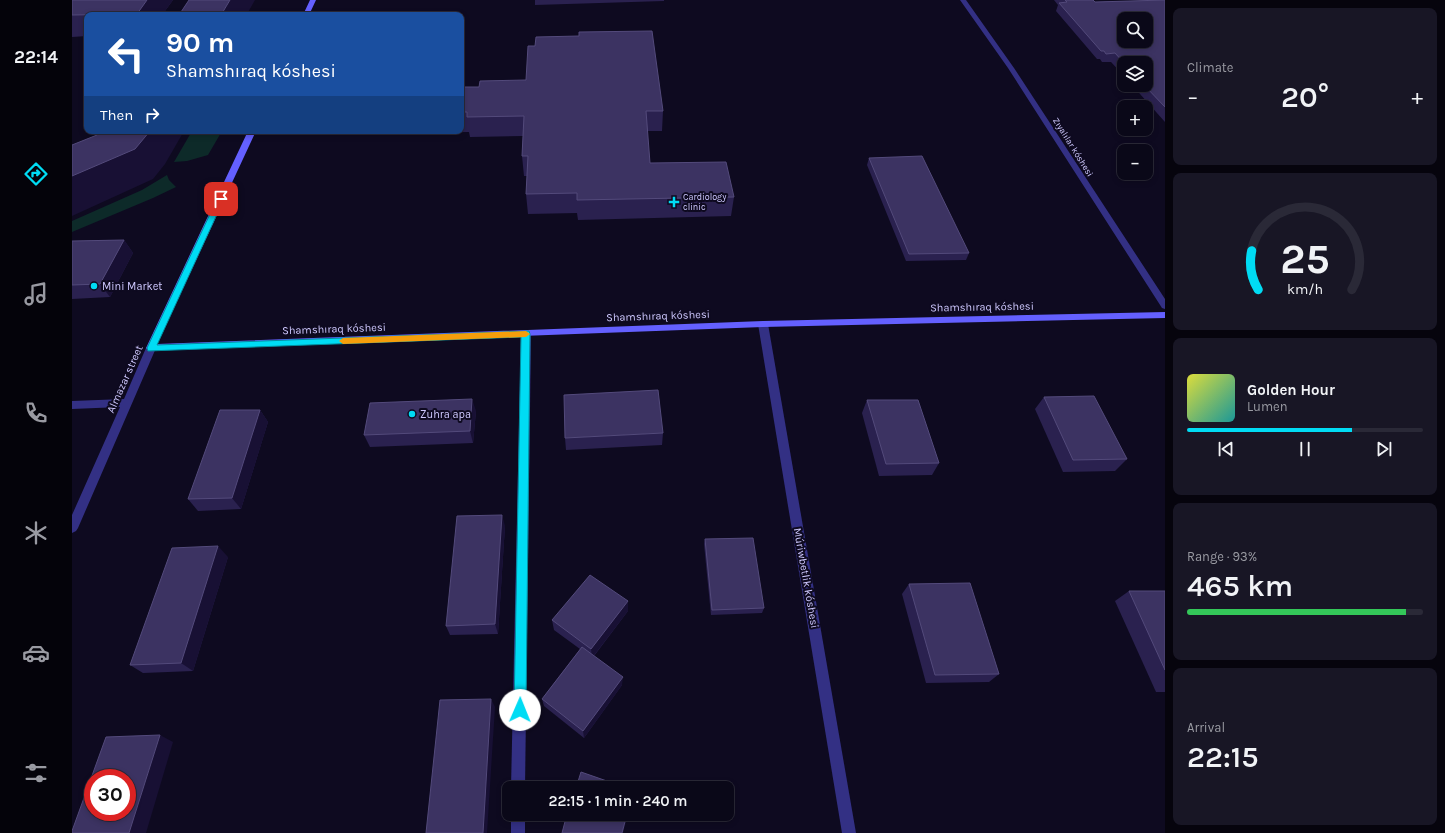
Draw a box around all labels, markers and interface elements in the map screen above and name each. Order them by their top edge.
map controls [1117,12,1153,180]
button: search [1117,12,1153,48]
text: 90 m [166,26,234,59]
icon: left [100,28,152,80]
text: 22:14 [14,46,58,68]
button: layers [1117,56,1153,92]
text: Shamshıraq kóshesi [166,60,336,82]
text: Climate [1187,60,1233,75]
text: 20° [1281,79,1329,115]
text: − [1187,84,1199,110]
text: + [1411,84,1423,110]
button: + [1117,100,1153,136]
icon: right [141,104,163,126]
text: Then [100,106,133,124]
street label: Zıyalılar kóshesi [1051,116,1095,178]
button: − [1117,144,1153,180]
icon: directions [22,160,50,188]
pin [204,182,238,216]
icon: arrive [210,188,232,210]
place label: Cardiology clinic [683,192,727,212]
marker: Cardiology clinic [668,196,680,208]
text: 25 [1280,234,1330,282]
icon: music [22,280,50,308]
place label: Mini Market [102,280,162,293]
text: km/h [1287,280,1323,297]
marker: Mini Market [89,281,99,291]
street label: Shamshıraq kóshesi [930,300,1034,314]
street label: Shamshıraq kóshesi [606,308,710,324]
street label: Shamshıraq kóshesi [282,321,386,337]
street label: Almazar street [104,343,146,415]
text: Golden Hour [1247,381,1335,399]
icon: phone [22,399,50,427]
text: Lumen [1247,399,1288,414]
place label: Zuhra apa [420,408,471,421]
marker: Zuhra apa [407,409,417,419]
icon: previous [1215,438,1237,460]
icon: pause [1294,438,1316,460]
icon: next [1373,438,1395,460]
icon: climate [22,519,50,547]
street label: Múriwbetlik kóshesi [791,527,821,629]
text: Range · 93% [1187,549,1257,564]
text: 465 km [1187,568,1293,604]
icon: car [22,639,50,667]
position arrow [499,689,541,731]
text: Arrival [1187,720,1225,735]
text: 22:15 [1187,739,1258,775]
icon: filters [22,759,50,787]
speed limit sign: 30 [84,769,136,821]
text: 22:15 · 1 min · 240 m [548,792,688,810]

